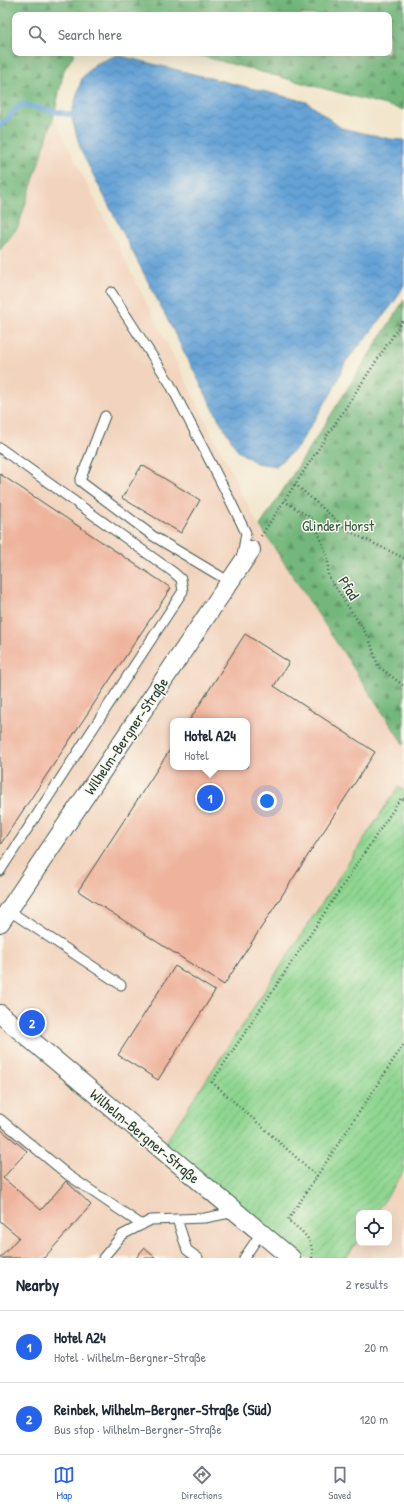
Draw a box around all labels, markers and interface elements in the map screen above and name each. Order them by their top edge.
search box [12,12,392,56]
icon: search [26,23,48,45]
text: Search here [58,24,122,45]
park label: Glinder Horst [302,515,375,536]
street label: Pfad [334,572,365,604]
street label: Wilhelm-Bergner-Straße [79,673,173,799]
popup [170,718,250,770]
text: Hotel A24 [184,725,236,746]
text: Hotel [184,746,209,764]
pin: 1 [197,783,223,813]
your location [257,791,277,811]
pin: 2 [19,1008,45,1038]
street label: Wilhelm-Bergner-Straße [86,1084,204,1188]
map controls [356,1210,392,1246]
button: locate [356,1210,392,1246]
text: Nearby [16,1273,59,1296]
text: 2 results [346,1275,388,1293]
text: Hotel A24 [54,1327,106,1348]
text: 1 [27,1338,31,1356]
text: 20 m [364,1338,388,1356]
text: Hotel · Wilhelm-Bergner-Straße [54,1348,206,1366]
text: Reinbek, Wilhelm-Bergner-Straße (Süd) [54,1399,272,1420]
text: 2 [26,1410,32,1428]
text: 120 m [360,1410,388,1428]
text: Bus stop · Wilhelm-Bergner-Straße [54,1420,222,1438]
tab: Map [53,1464,75,1502]
tab: Directions [182,1464,222,1502]
tab: Saved [328,1464,351,1502]

